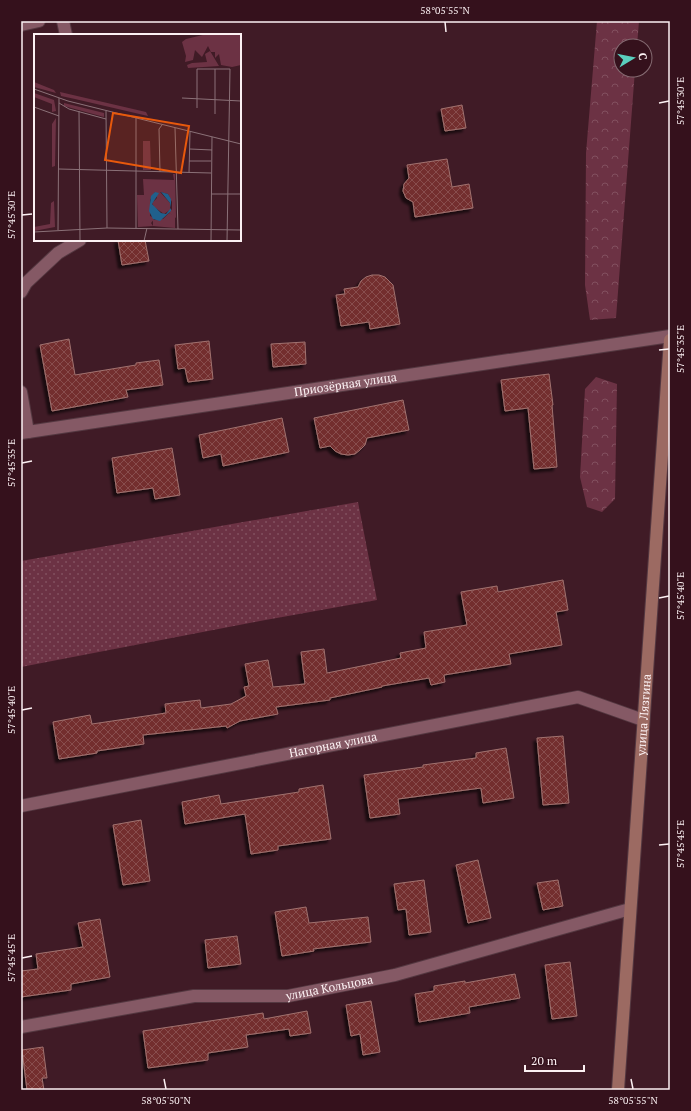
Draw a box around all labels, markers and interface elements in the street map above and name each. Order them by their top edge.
text: 58°05'55"N [420,4,470,17]
inset map [34,34,241,241]
north arrow [613,38,653,78]
text: С [635,52,650,61]
text: 57°45'30"E [674,77,687,125]
text: 57°45'30"E [5,191,18,239]
text: 57°45'35"E [674,325,687,373]
street label: Приозёрная улица [293,369,398,399]
text: 57°45'35"E [5,439,18,487]
text: 57°45'40"E [674,572,687,620]
street label: улица Лязгина [633,673,654,757]
text: 57°45'40"E [5,686,18,734]
street label: Нагорная улица [288,729,378,760]
text: 57°45'45"E [674,820,687,868]
text: 57°45'45"E [5,934,18,982]
street label: улица Кольцова [283,971,374,1003]
scale bar [525,1047,584,1073]
text: 20 m [531,1053,558,1068]
text: 58°05'50"N [141,1094,191,1107]
text: 58°05'55"N [608,1094,658,1107]

